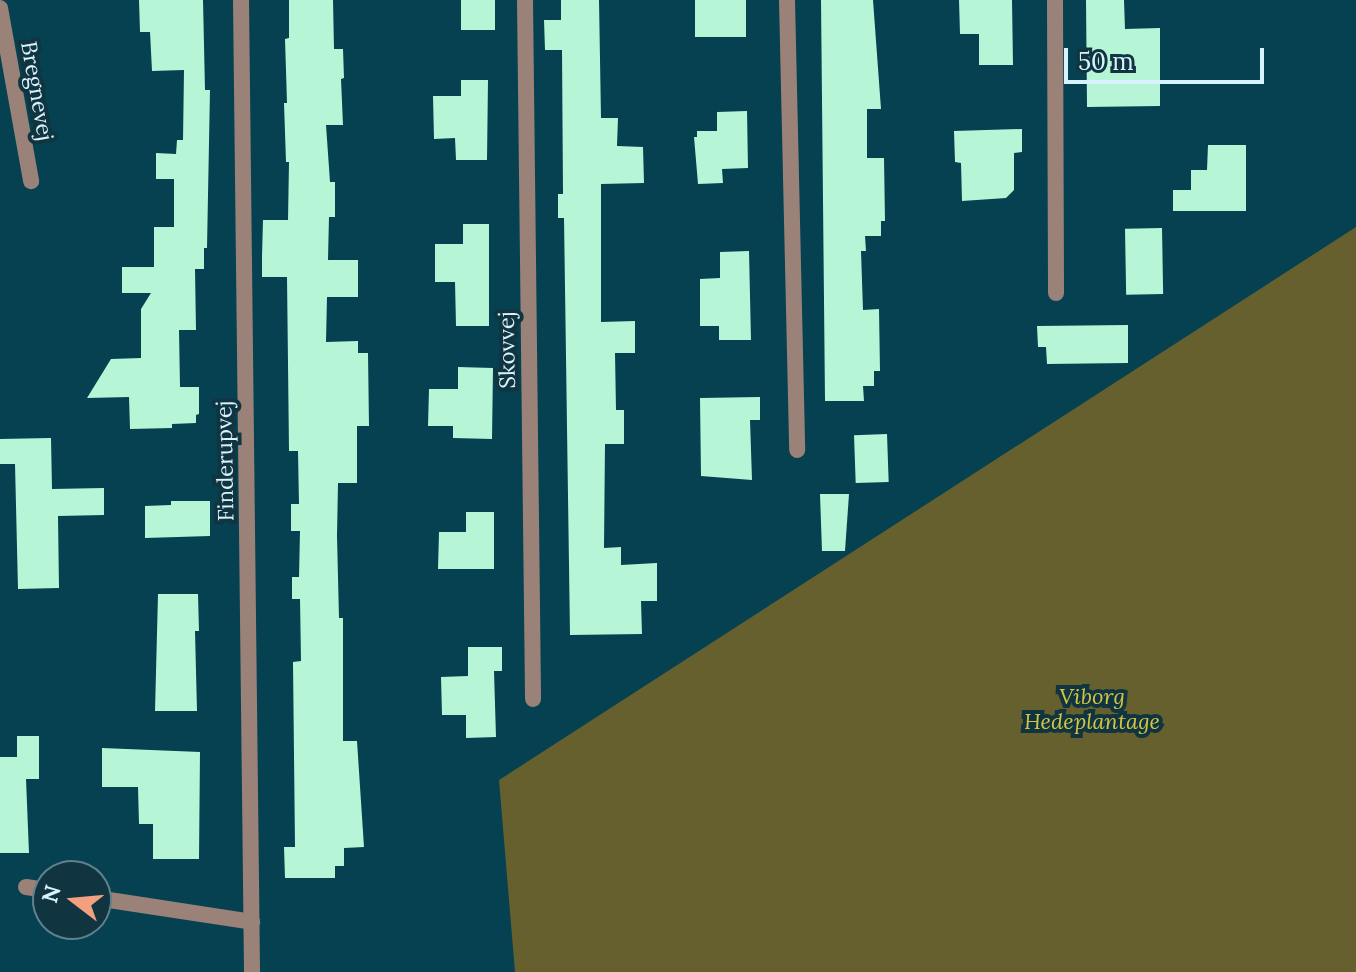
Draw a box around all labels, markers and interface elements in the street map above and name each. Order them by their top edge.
scale bar [1068,32,1268,82]
street label: Bregnevej [15,39,59,143]
text: 50 m [1078,46,1134,77]
street label: Skovvej [493,311,521,389]
street label: Finderupvej [211,400,239,522]
park label: Viborg Hedeplantage [1024,683,1160,734]
north arrow [32,860,112,940]
text: N [35,882,67,906]

